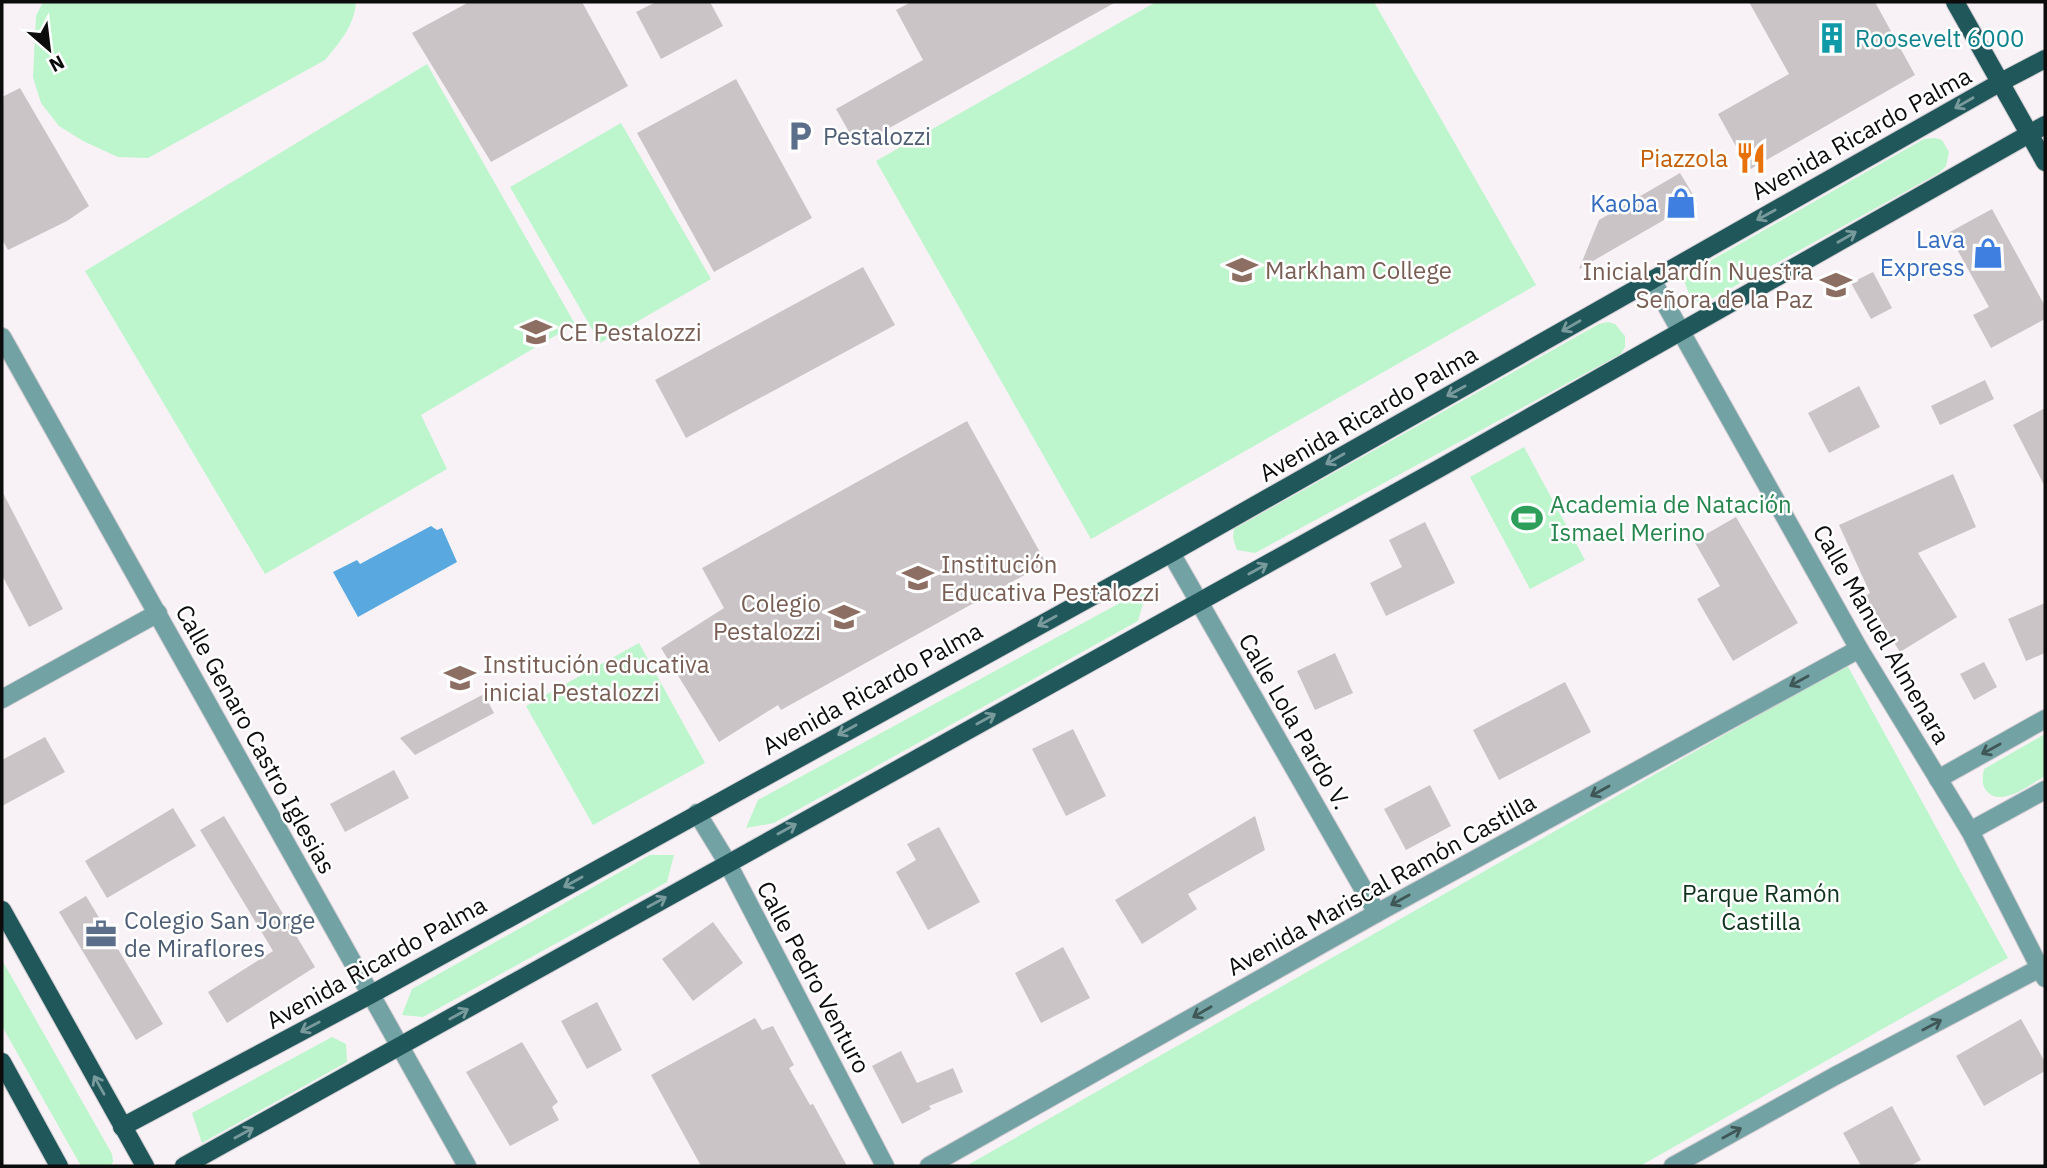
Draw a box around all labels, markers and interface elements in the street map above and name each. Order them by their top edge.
north arrow [14,14,84,84]
building icon: Roosevelt 6000 [1815,21,1849,55]
place label: Roosevelt 6000 [1855,22,2024,54]
text: N [45,50,69,78]
street label: Avenida Ricardo Palma [1745,59,1977,207]
one-way arrow [1954,96,1974,110]
parking icon: Pestalozzi [783,119,817,153]
place label: Pestalozzi [823,120,931,152]
restaurant icon: Piazzola [1734,141,1768,175]
place label: Piazzola [1640,142,1728,174]
shop icon: Kaoba [1664,186,1698,220]
place label: Kaoba [1590,187,1658,219]
one-way arrow [1756,208,1776,222]
place label: Lava Express [1880,223,1965,283]
one-way arrow [1837,230,1857,244]
shop icon: Lava Express [1971,236,2005,270]
school or university icon: Markham College [1225,253,1259,287]
place label: Markham College [1265,254,1452,286]
place label: Inicial Jardín Nuestra Señora de la Paz [1583,255,1813,315]
school or university icon: Inicial Jardín Nuestra Señora de la Paz [1819,268,1853,302]
school or university icon: CE Pestalozzi [519,315,553,349]
place label: CE Pestalozzi [559,316,702,348]
one-way arrow [1561,320,1582,333]
street label: Avenida Ricardo Palma [1253,337,1483,489]
one-way arrow [1446,385,1467,398]
one-way arrow [1326,452,1346,466]
place label: Academia de Natación Ismael Merino [1550,488,1792,548]
sports icon: Academia de Natación Ismael Merino [1510,501,1544,535]
street label: Calle Manuel Almenara [1806,518,1958,750]
place label: Institución Educativa Pestalozzi [941,548,1160,608]
school or university icon: Institución Educativa Pestalozzi [901,561,935,595]
one-way arrow [1247,562,1268,575]
place label: Colegio Pestalozzi [713,587,821,647]
street label: Calle Genaro Castro Iglesias [169,599,343,879]
school or university icon: Colegio Pestalozzi [827,600,861,634]
street label: Avenida Ricardo Palma [756,614,988,762]
one-way arrow [1037,614,1057,628]
street label: Calle Lola Pardo V. [1232,627,1358,815]
place label: Institución educativa inicial Pestalozzi [483,648,710,708]
school or university icon: Institución educativa inicial Pestalozzi [443,661,477,695]
one-way arrow [1790,675,1810,689]
one-way arrow [975,712,995,726]
one-way arrow [837,724,858,737]
one-way arrow [1982,742,2002,756]
street label: Avenida Mariscal Ramón Castilla [1221,785,1541,983]
one-way arrow [1590,785,1611,798]
one-way arrow [776,822,796,836]
street label: Calle Pedro Venturo [750,875,878,1079]
one-way arrow [563,876,584,889]
park label: Parque Ramón Castilla [1682,877,1840,937]
street label: Avenida Ricardo Palma [260,888,492,1036]
one-way arrow [1391,893,1411,907]
one-way arrow [646,895,667,908]
place label: Colegio San Jorge de Miraflores [124,904,316,964]
office icon: Colegio San Jorge de Miraflores [84,917,118,951]
one-way arrow [1192,1006,1213,1019]
one-way arrow [448,1007,469,1020]
one-way arrow [1922,1017,1942,1031]
one-way arrow [300,1020,320,1034]
one-way arrow [92,1076,106,1096]
one-way arrow [233,1126,253,1140]
one-way arrow [1722,1126,1742,1140]

